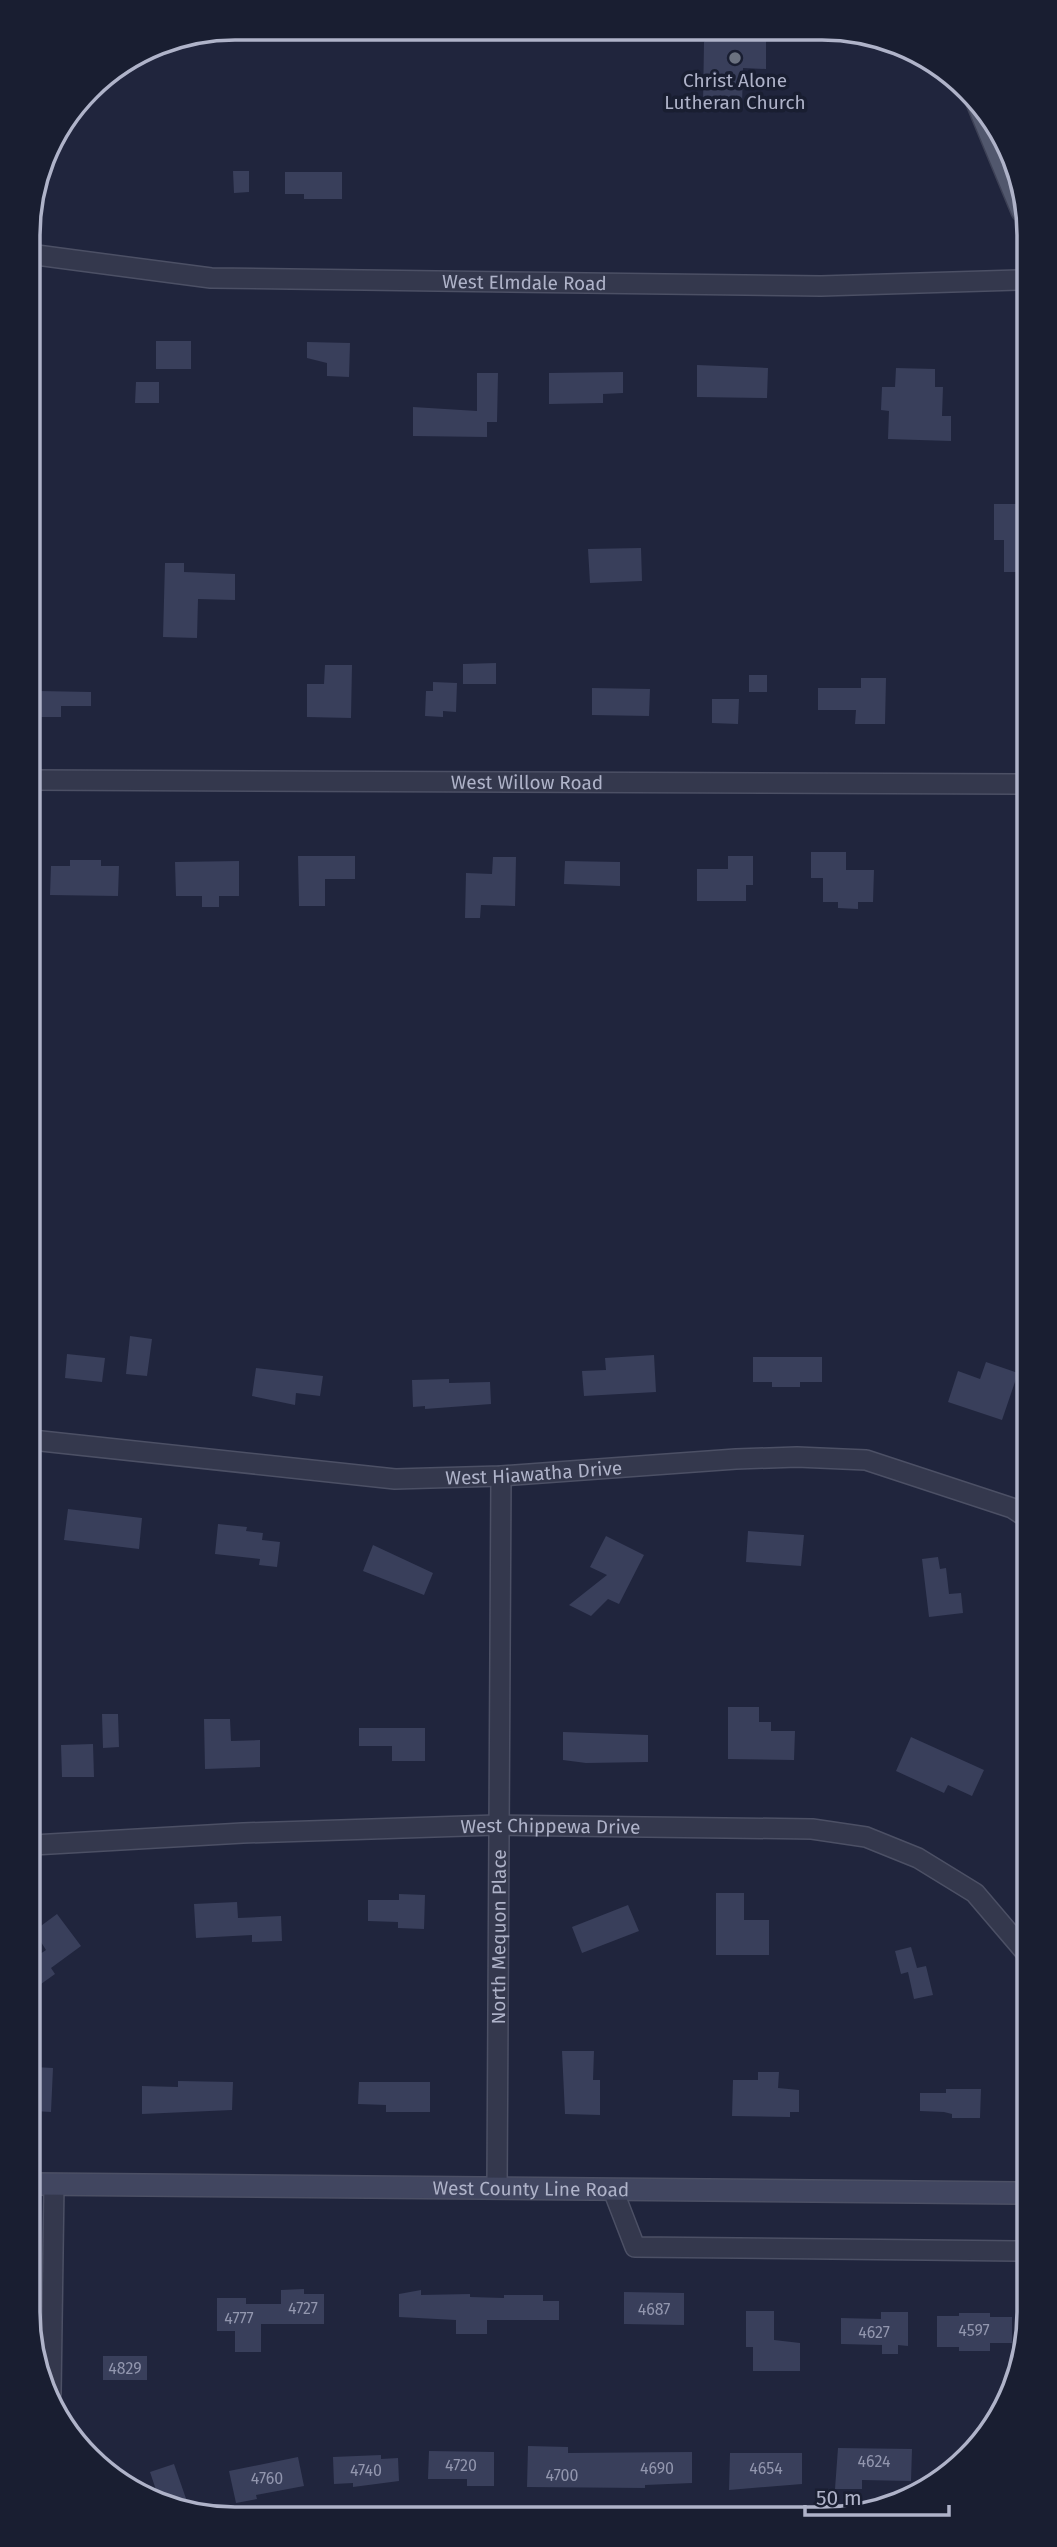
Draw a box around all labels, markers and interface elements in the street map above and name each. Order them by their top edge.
marker: Christ Alone Lutheran Church [727,50,743,66]
place label: Christ Alone Lutheran Church [664,69,806,114]
street label: West Elmdale Road [442,270,607,295]
street label: West Willow Road [451,770,603,794]
street label: West Hiawatha Drive [445,1456,623,1489]
street label: West Chippewa Drive [460,1813,641,1838]
street label: North Mequon Place [486,1849,510,2025]
street label: West County Line Road [433,2176,629,2201]
house number: 4727 [288,2299,318,2318]
house number: 4687 [638,2300,670,2319]
house number: 4777 [224,2309,254,2328]
house number: 4597 [958,2321,990,2340]
house number: 4627 [858,2323,890,2342]
house number: 4829 [108,2359,142,2378]
house number: 4624 [858,2452,891,2471]
house number: 4720 [445,2456,477,2475]
house number: 4690 [640,2459,674,2478]
house number: 4654 [749,2459,783,2478]
house number: 4740 [350,2461,382,2480]
house number: 4700 [546,2466,579,2485]
house number: 4760 [251,2469,283,2488]
scale bar [805,2474,948,2518]
text: 50 m [816,2485,862,2511]

